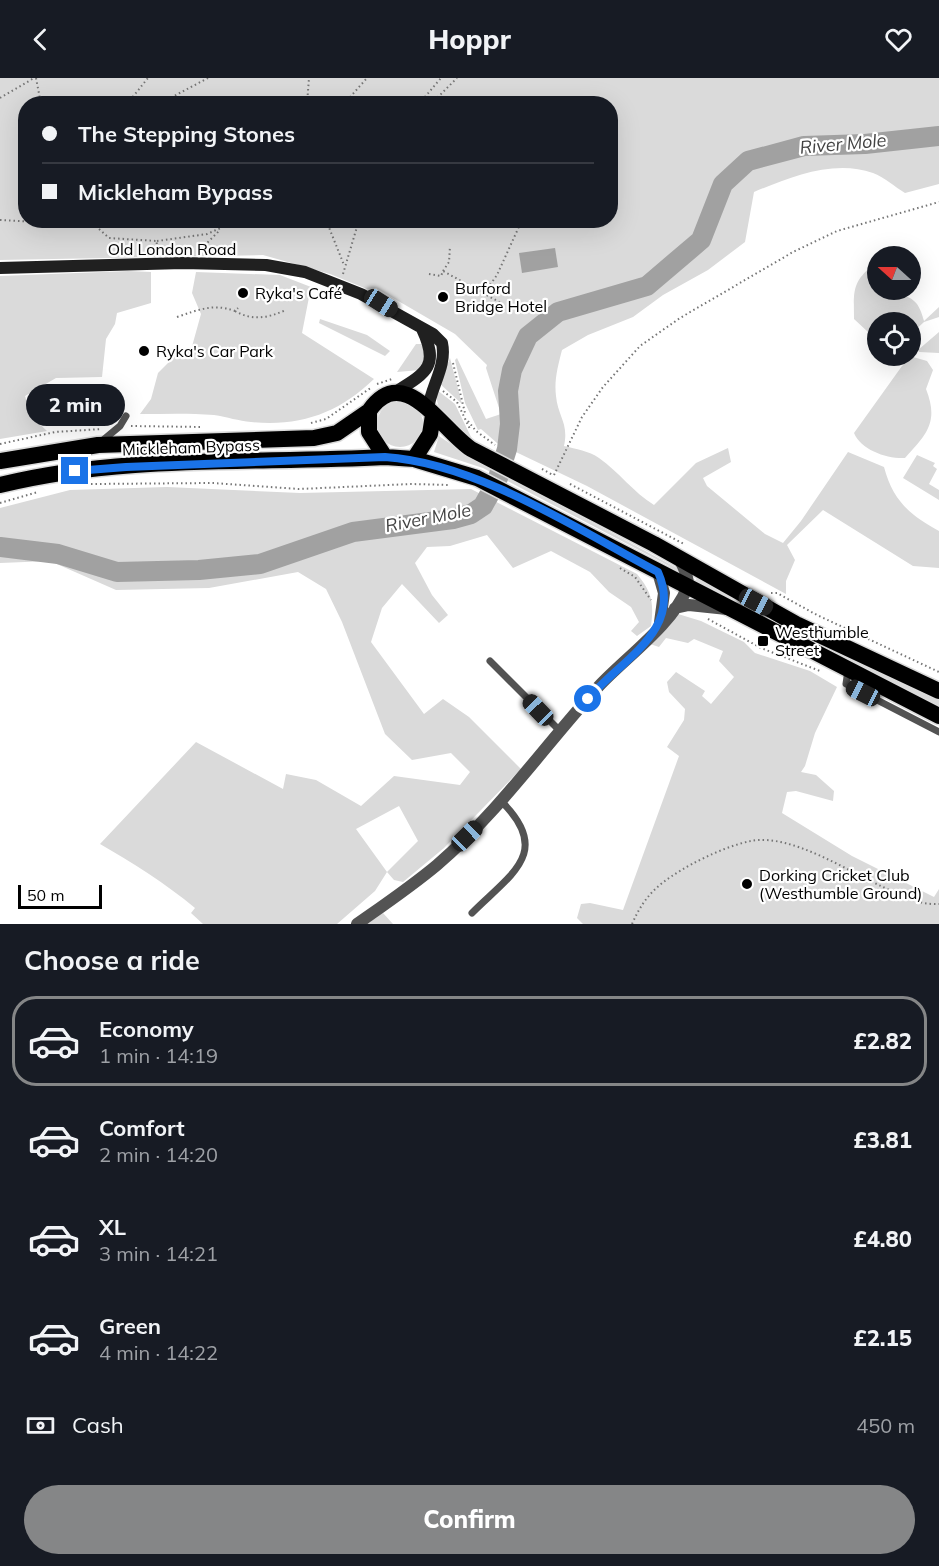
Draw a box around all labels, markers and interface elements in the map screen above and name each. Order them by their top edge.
text: Hoppr [428,22,511,56]
icon: back [24,23,57,56]
icon: heart [882,23,915,56]
text: The Stepping Stones [78,120,295,148]
water label: River Mole [799,128,887,159]
text: Mickleham Bypass [78,178,273,206]
street label: Old London Road [108,239,236,259]
north arrow [867,246,921,300]
map controls [867,246,921,366]
place label: Burford Bridge Hotel [455,278,547,316]
place label: Ryka's Café [255,283,342,303]
marker: Ryka's Café [236,286,250,300]
car [361,286,401,320]
marker: Burford Bridge Hotel [436,290,450,304]
button: locate [867,312,921,366]
place label: Ryka's Car Park [156,341,274,361]
marker: Ryka's Car Park [137,344,151,358]
callout: 2 min [26,384,124,426]
text: 2 min [49,392,102,417]
street label: Mickleham Bypass [122,435,260,459]
route end [61,457,88,484]
water label: River Mole [383,498,473,537]
car [736,586,776,618]
place label: Westhumble Street [775,622,869,660]
marker: Westhumble Street [756,634,770,648]
car [843,677,883,709]
route start [574,685,601,712]
car [519,691,557,729]
car [448,817,486,855]
place label: Dorking Cricket Club (Westhumble Ground) [759,865,922,903]
marker: Dorking Cricket Club (Westhumble Ground) [740,877,754,891]
scale bar [18,882,102,910]
text: 50 m [27,885,64,905]
text: Choose a ride [24,943,200,977]
icon: car [27,1014,81,1068]
text: Economy [99,1015,194,1043]
text: £2.82 [853,1027,912,1055]
text: 1 min · 14:19 [99,1043,218,1068]
icon: car [27,1113,81,1167]
text: Comfort [99,1114,185,1142]
text: £3.81 [853,1126,912,1154]
text: 2 min · 14:20 [99,1142,218,1167]
icon: car [27,1212,81,1266]
text: XL [99,1213,126,1241]
text: £4.80 [853,1225,912,1253]
text: 3 min · 14:21 [99,1241,218,1266]
icon: car [27,1311,81,1365]
text: Green [99,1312,161,1340]
text: £2.15 [853,1324,912,1352]
text: 4 min · 14:22 [99,1340,218,1365]
icon: cash [24,1409,57,1442]
text: Cash [72,1411,124,1439]
text: 450 m [856,1413,915,1438]
button: Confirm [24,1485,915,1554]

